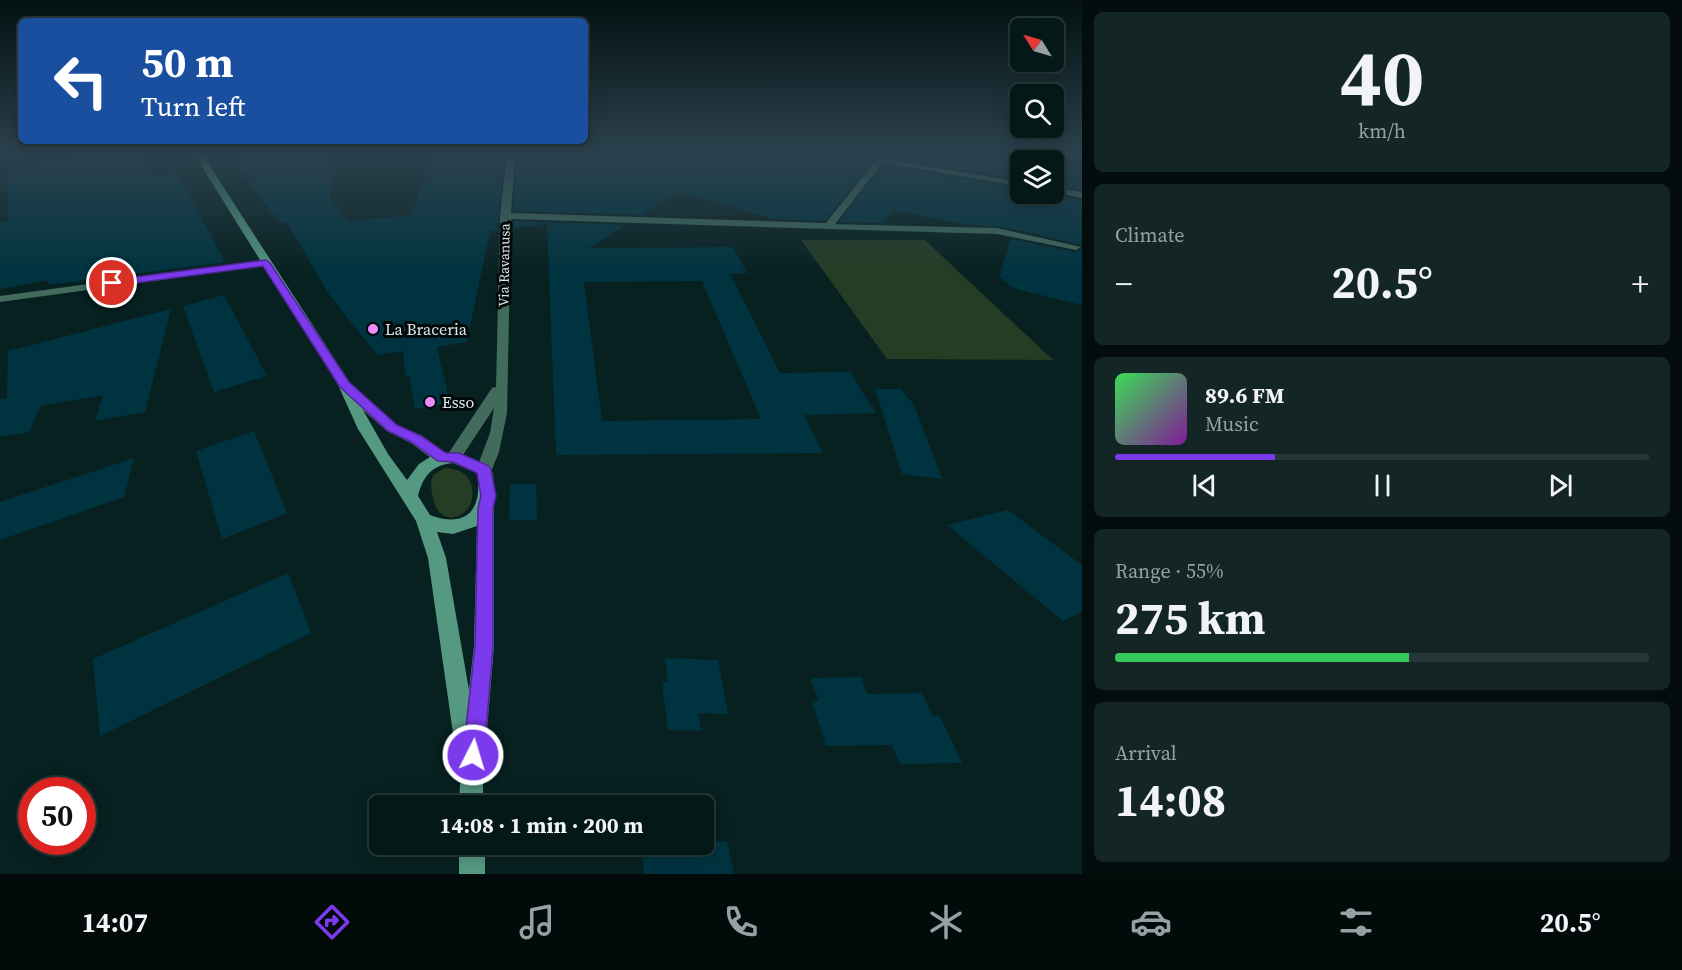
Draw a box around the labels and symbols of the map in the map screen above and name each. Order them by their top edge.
north arrow [1010,18,1064,72]
street label: Via Ravanusa [493,222,515,307]
pin [86,257,137,308]
place label: La Braceria [385,318,468,340]
marker: La Braceria [366,322,380,336]
place label: Esso [442,391,475,413]
marker: Esso [423,395,437,409]
position arrow [441,723,505,787]
speed limit sign: 50 [18,777,96,855]

